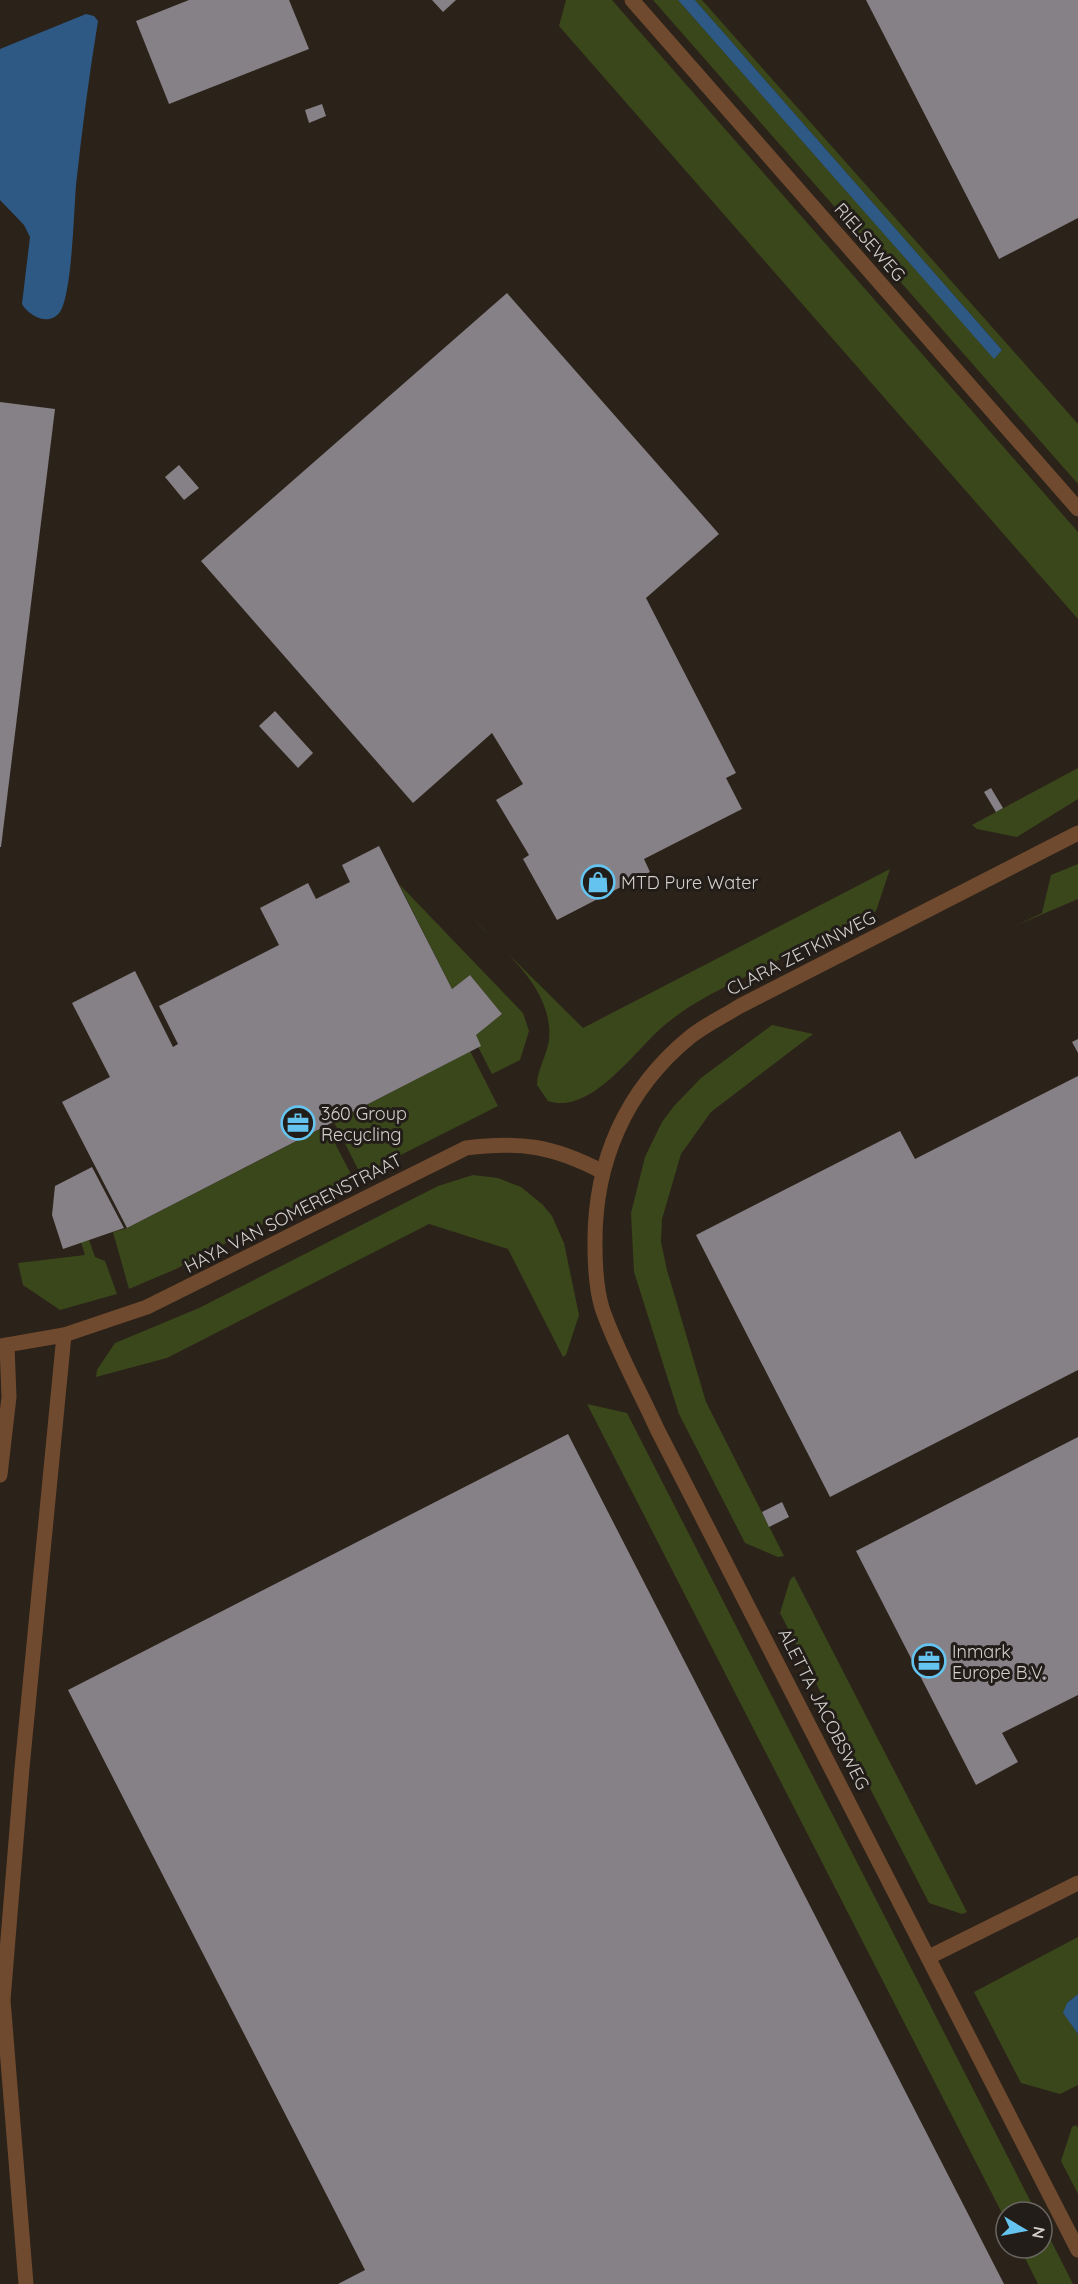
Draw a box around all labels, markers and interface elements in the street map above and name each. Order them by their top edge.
street label: RIELSEWEG [830,198,910,286]
shop icon: MTD Pure Water [580,864,616,900]
place label: MTD Pure Water [621,871,758,894]
street label: CLARA ZETKINWEG [723,905,879,1001]
place label: 360 Group Recycling [321,1102,407,1146]
office icon: 360 Group Recycling [280,1105,316,1141]
street label: HAYA VAN SOMERENSTRAAT [180,1148,406,1278]
street label: ALETTA JACOBSWEG [773,1624,875,1794]
place label: Inmark Europe B.V. [952,1640,1046,1684]
office icon: Inmark Europe B.V. [911,1643,947,1679]
north arrow [994,2200,1054,2260]
text: N [1028,2225,1050,2240]

